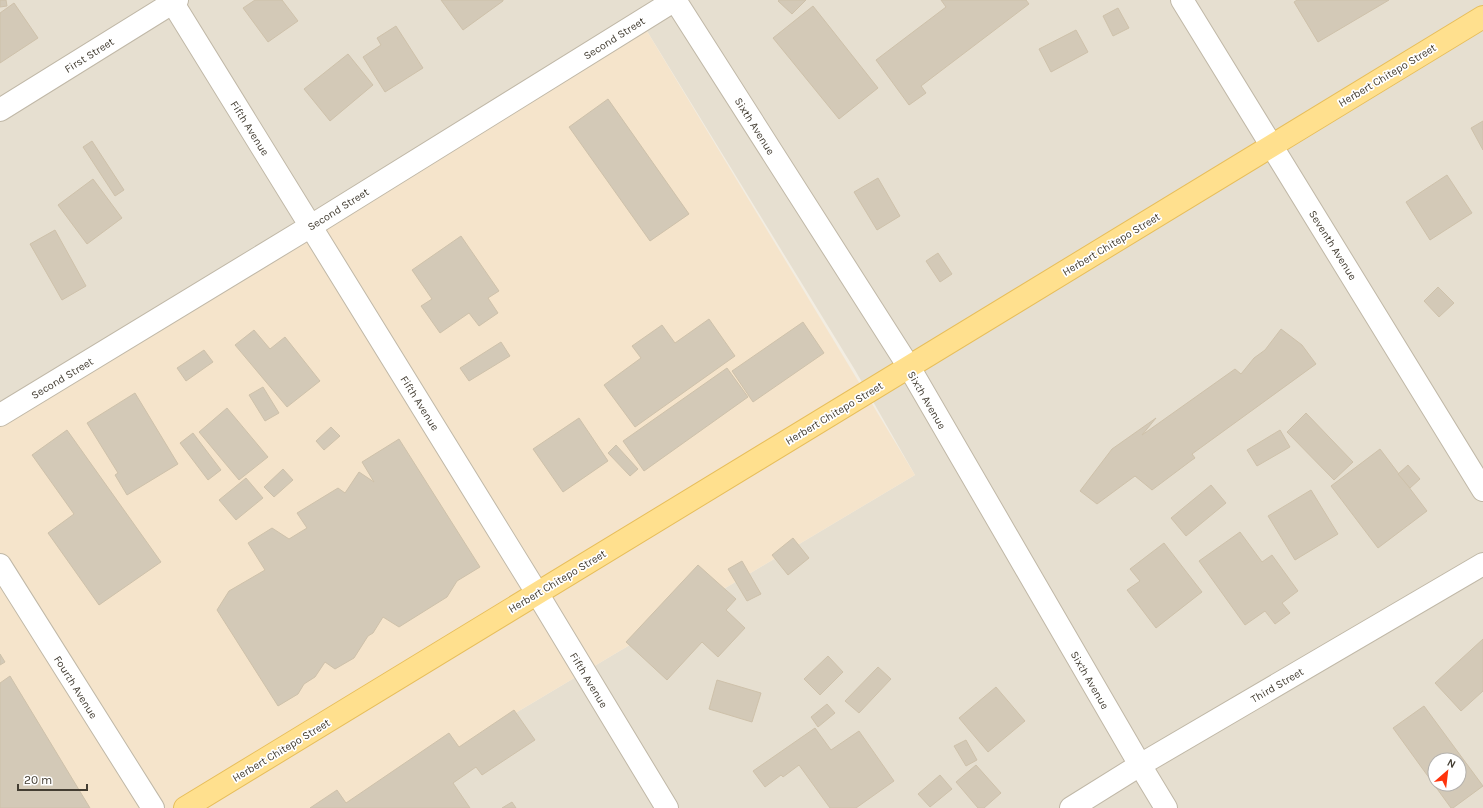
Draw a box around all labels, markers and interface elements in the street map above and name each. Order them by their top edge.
street label: Second Street [581,14,647,62]
street label: First Street [62,35,116,76]
street label: Herbert Chitepo Street [1336,41,1438,110]
street label: Sixth Avenue [732,95,778,158]
street label: Fifth Avenue [228,98,272,158]
street label: Second Street [305,185,371,233]
street label: Seventh Avenue [1306,208,1359,283]
street label: Herbert Chitepo Street [1060,210,1162,279]
street label: Second Street [29,355,96,402]
street label: Sixth Avenue [905,369,949,432]
street label: Fifth Avenue [398,373,442,433]
street label: Herbert Chitepo Street [783,379,885,448]
street label: Herbert Chitepo Street [506,547,608,616]
street label: Sixth Avenue [1068,649,1112,712]
street label: Fifth Avenue [567,650,610,711]
street label: Fourth Avenue [51,653,100,721]
street label: Third Street [1249,665,1306,706]
street label: Herbert Chitepo Street [230,716,332,785]
north arrow [1427,752,1467,792]
text: N [1445,756,1458,771]
scale bar [18,766,87,792]
text: 20 m [24,773,52,787]

